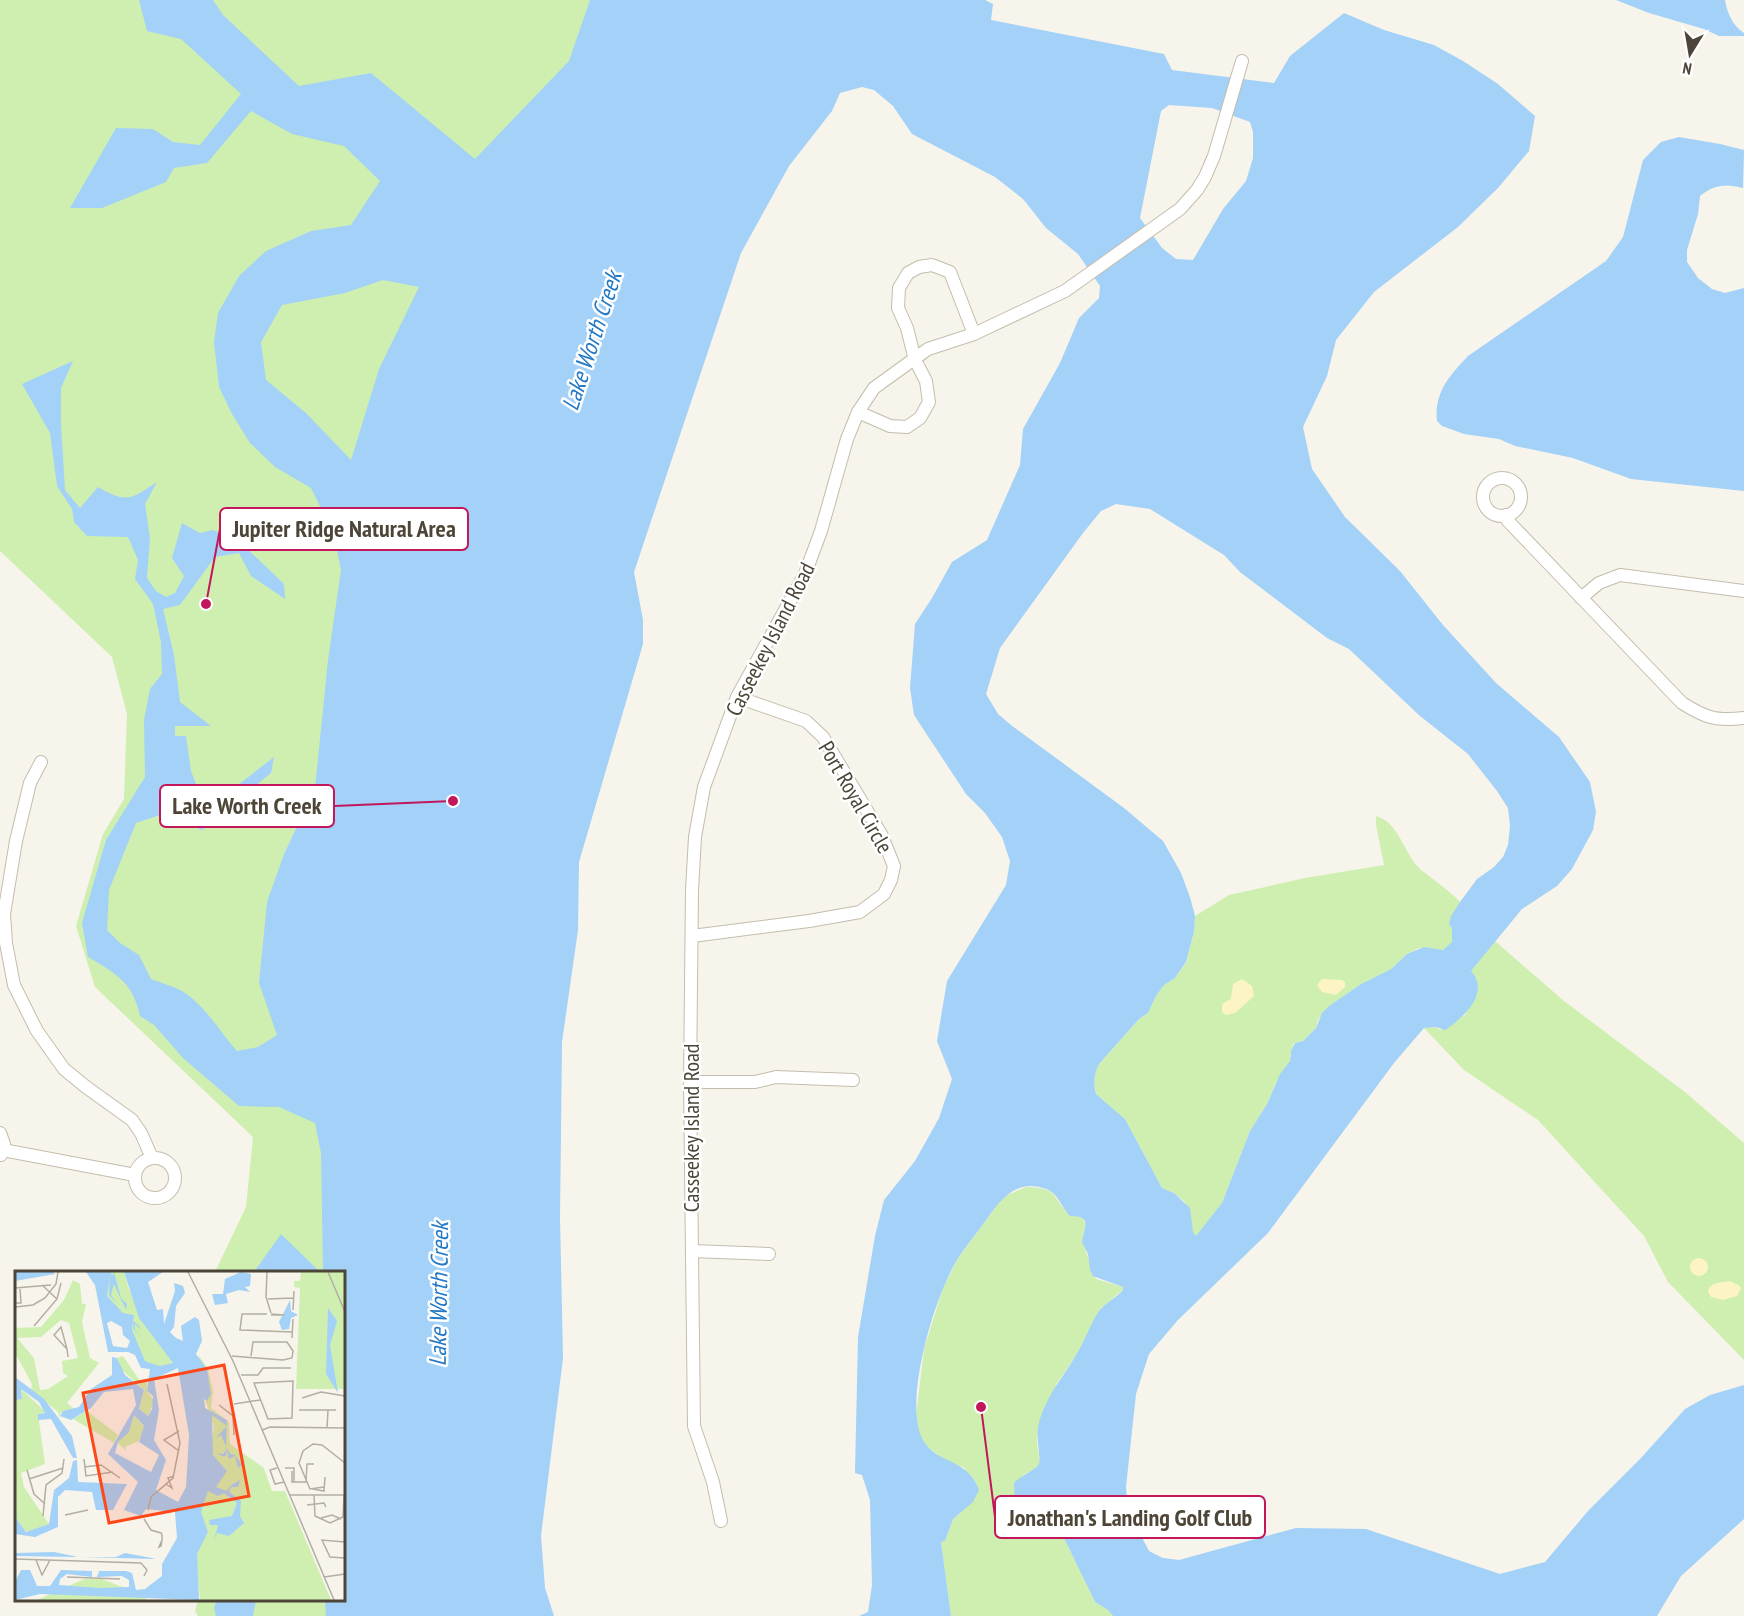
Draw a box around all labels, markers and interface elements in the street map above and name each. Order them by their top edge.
north arrow [1660,24,1720,84]
text: N [1681,58,1693,79]
water label: Lake Worth Creek [555,265,629,414]
callout: Jupiter Ridge Natural Area [220,508,468,550]
text: Jupiter Ridge Natural Area [231,513,456,544]
street label: Casseekey Island Road [719,558,821,720]
street label: Port Royal Circle [813,736,899,858]
callout: Lake Worth Creek [160,785,334,827]
text: Lake Worth Creek [172,790,322,821]
street label: Casseekey Island Road [677,1044,705,1212]
water label: Lake Worth Creek [422,1219,455,1366]
inset map [15,1271,345,1601]
callout: Jonathan's Landing Golf Club [995,1496,1265,1538]
text: Jonathan's Landing Golf Club [1007,1502,1253,1533]

